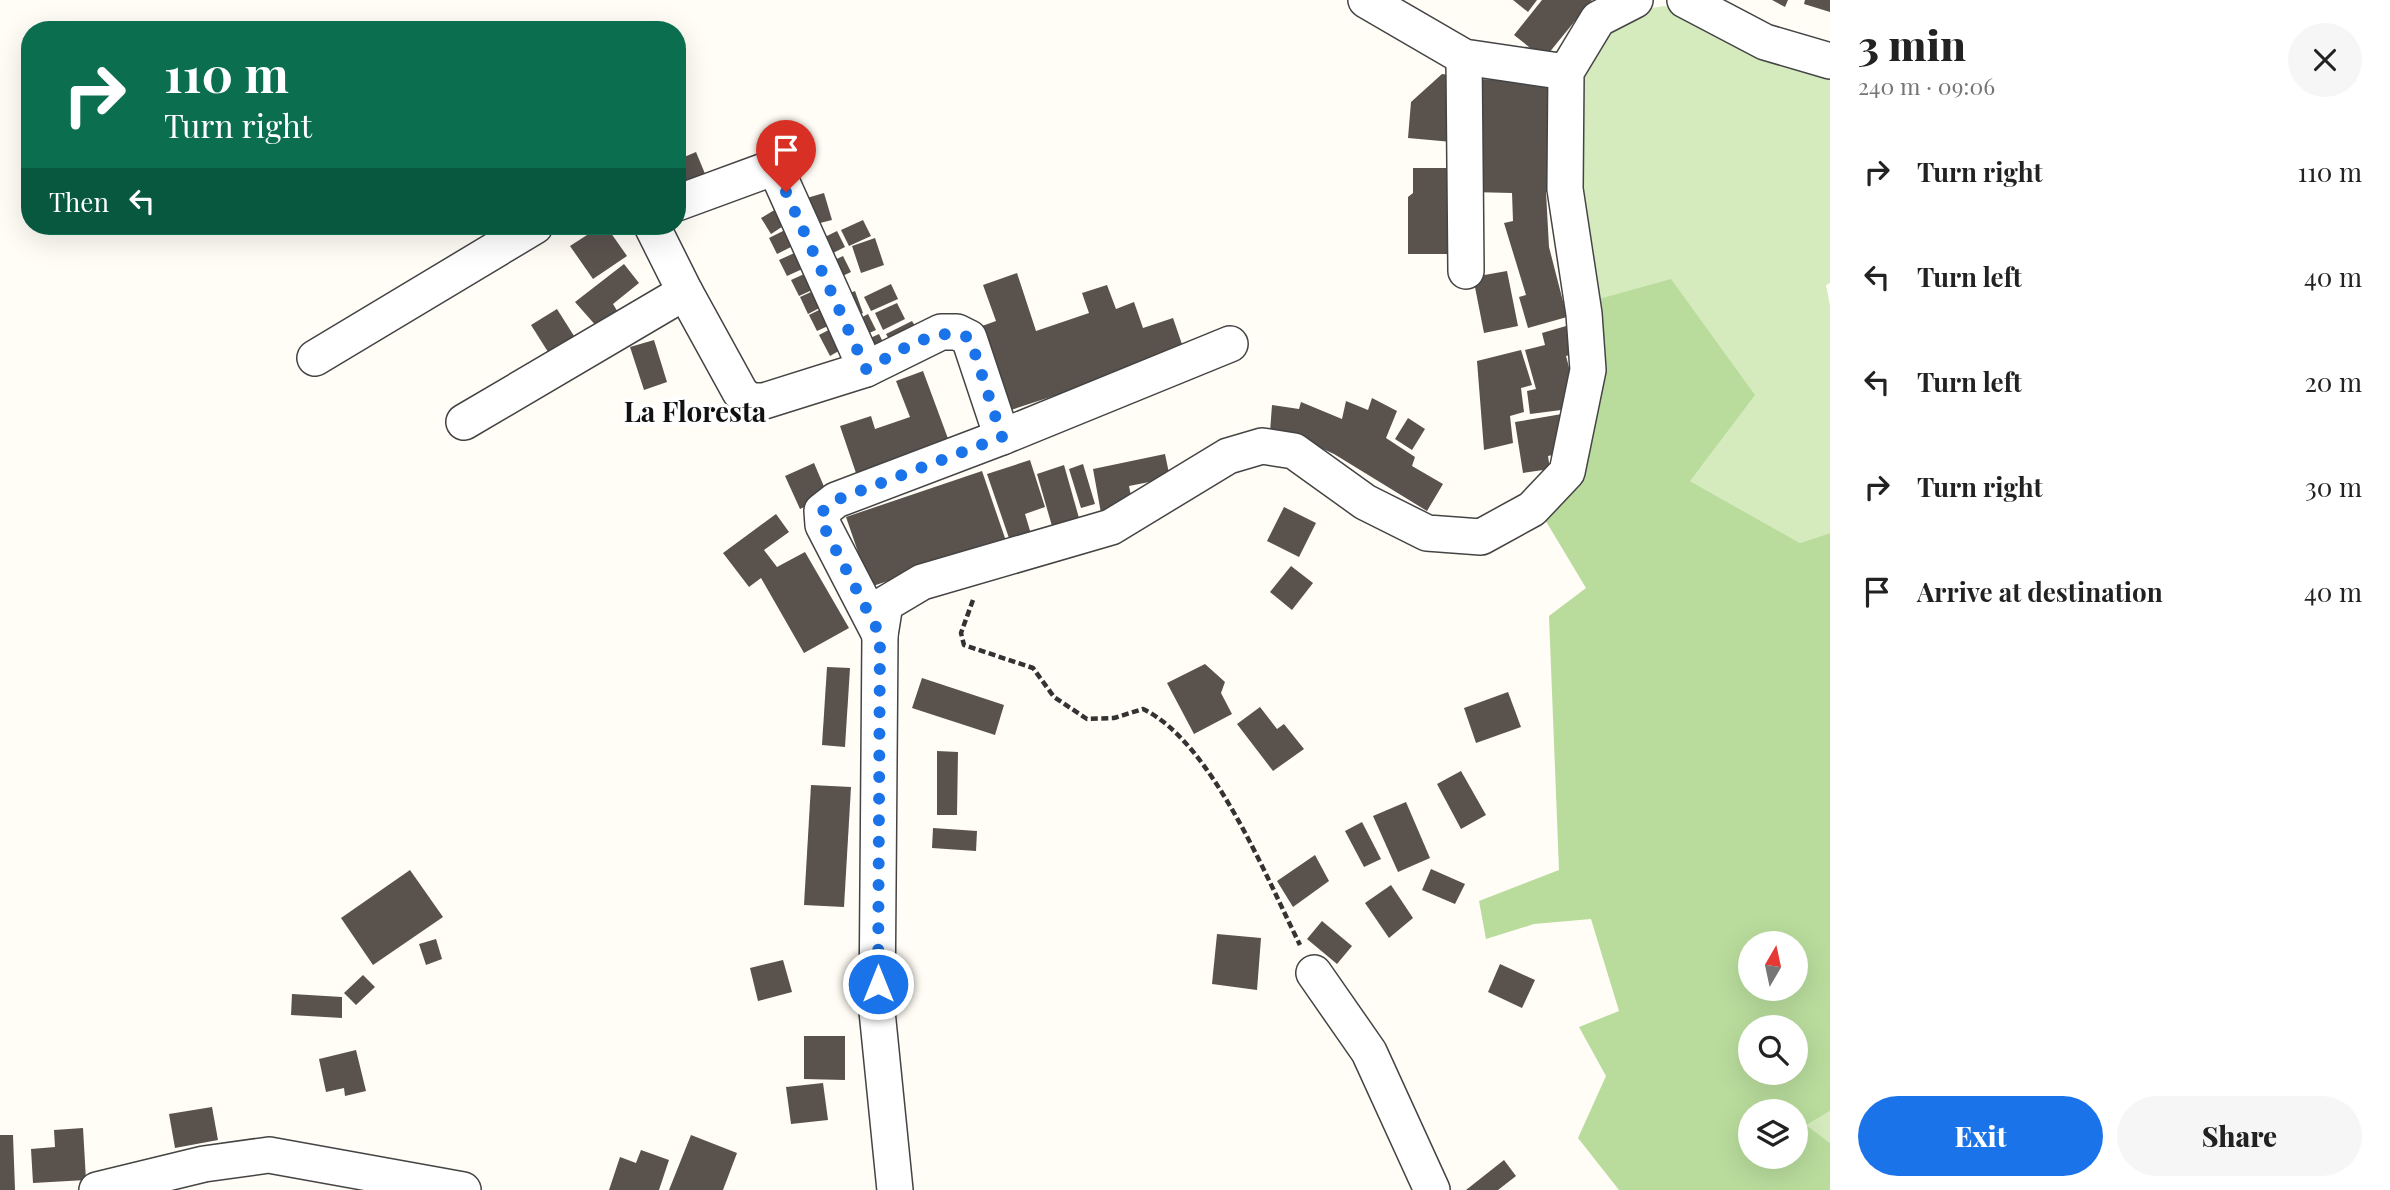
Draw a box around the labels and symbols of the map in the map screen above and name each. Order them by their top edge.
pin [756,120,816,192]
district label: La Floresta [624,392,767,429]
north arrow [1738,931,1808,1001]
position arrow [841,947,915,1021]

